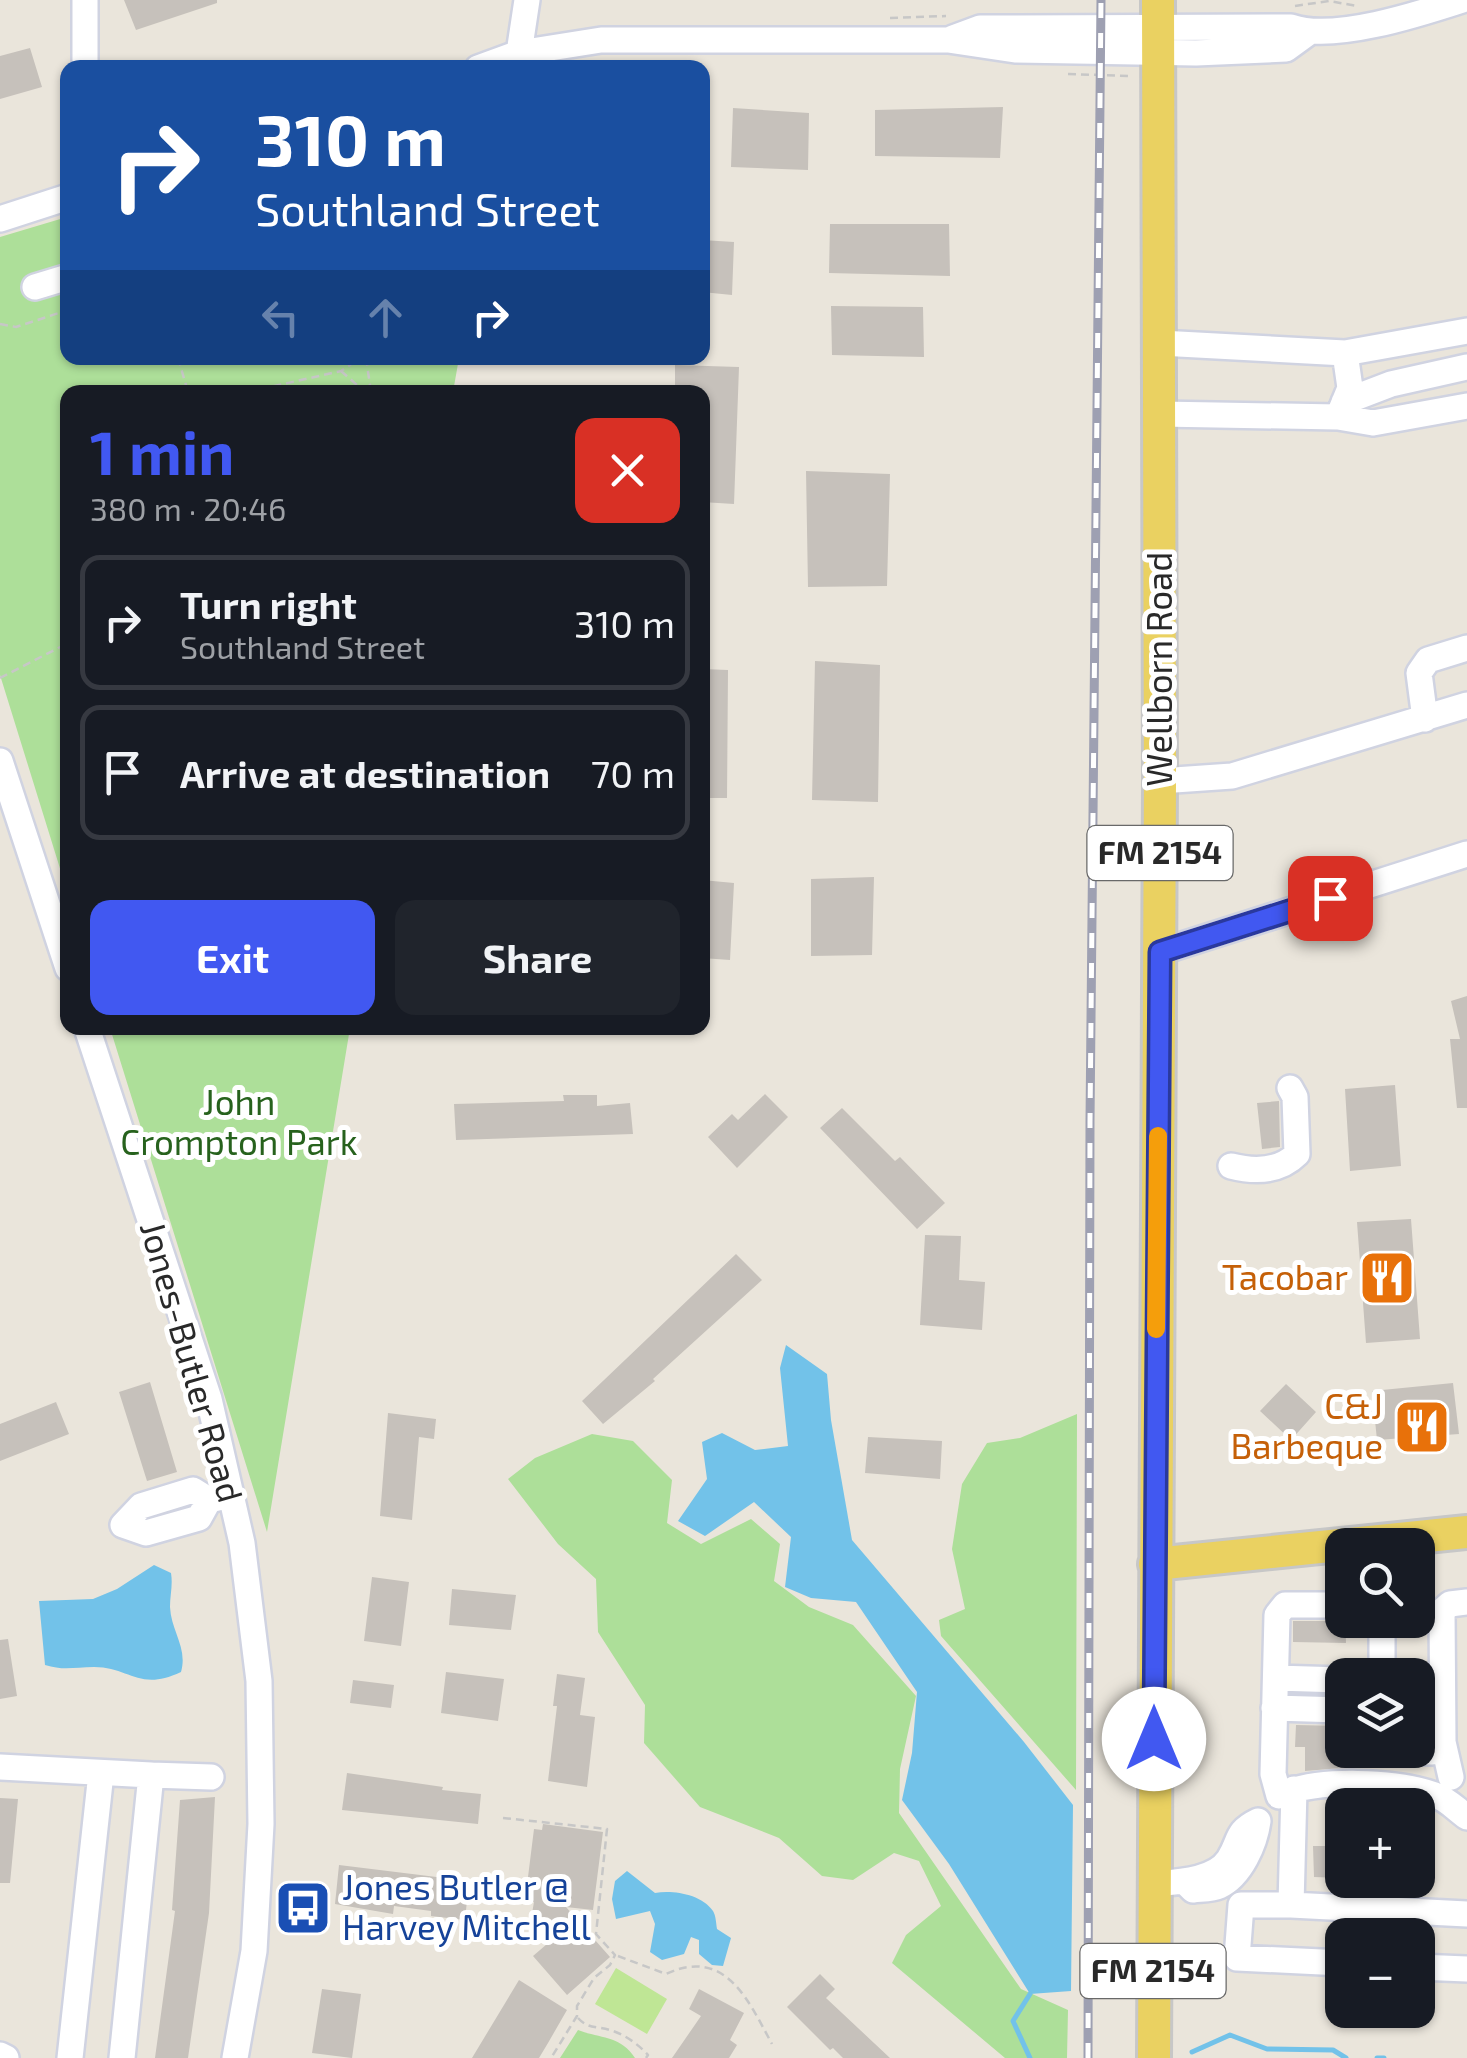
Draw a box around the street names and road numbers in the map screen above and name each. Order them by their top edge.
street label: Wellborn Road [1137,552,1179,786]
road number: FM 2154 [1088,826,1232,880]
street label: Jones-Butler Road [133,1216,253,1507]
road number: FM 2154 [1080,1944,1226,1998]

